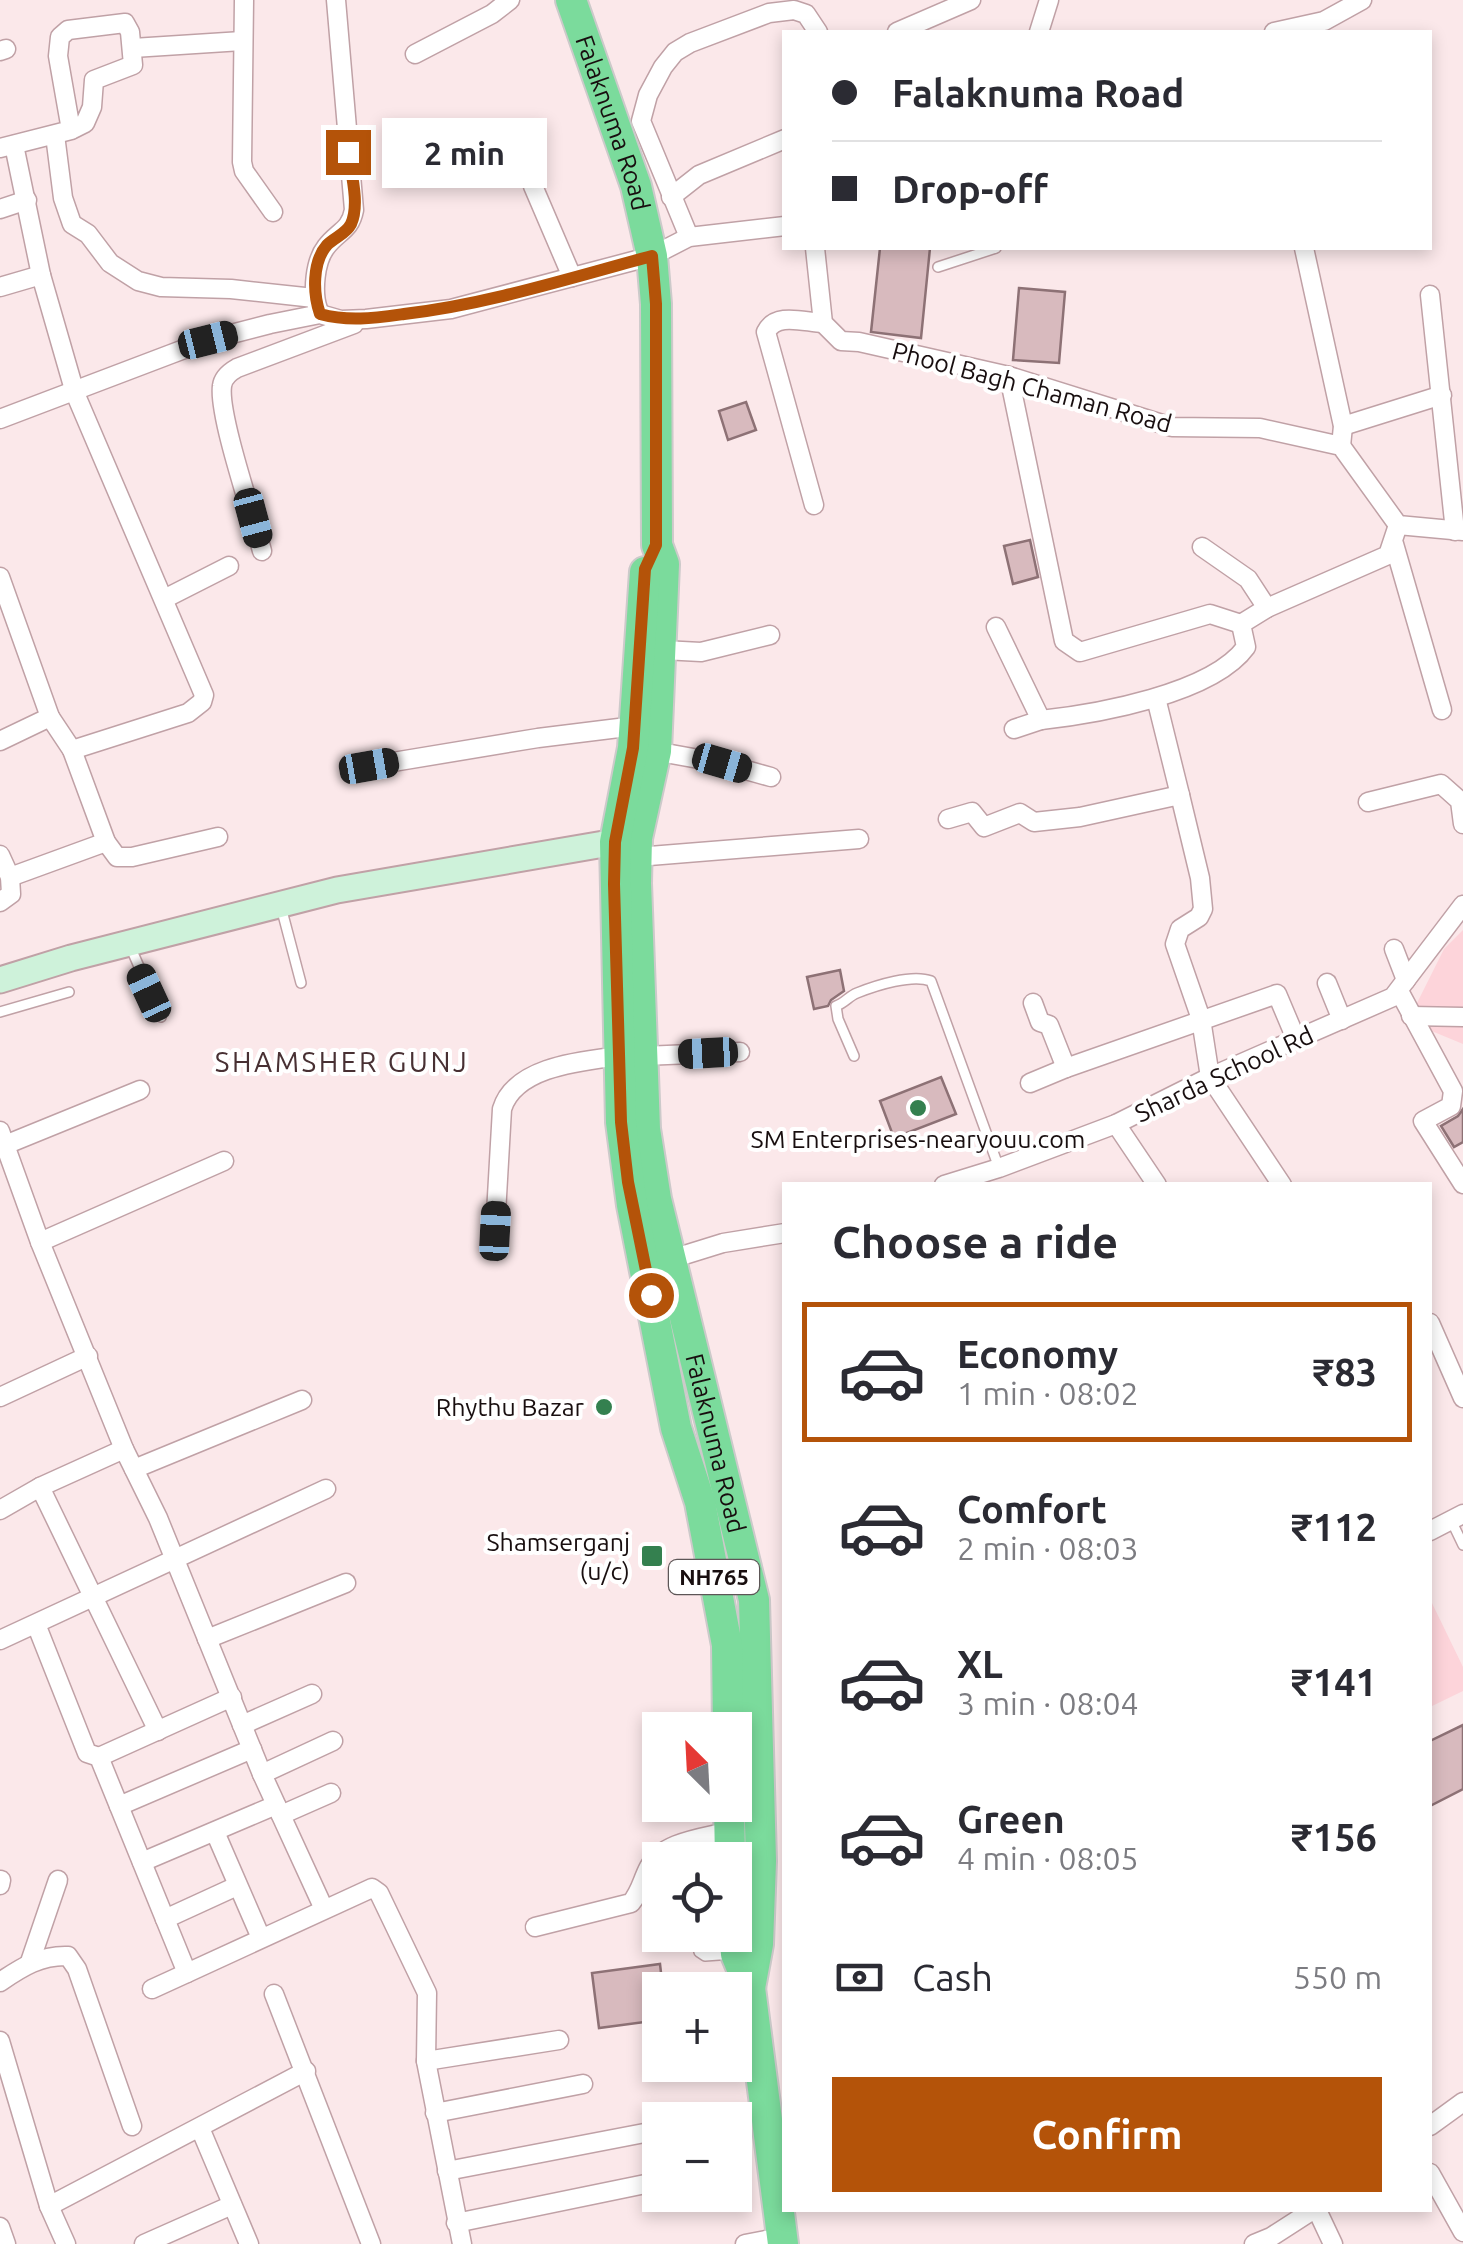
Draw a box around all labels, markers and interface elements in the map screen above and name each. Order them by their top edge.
street label: Falaknuma Road [570,31,655,213]
text: Falaknuma Road [892,72,1184,114]
callout: 2 min [383,117,548,187]
route end [326,130,371,175]
text: 2 min [424,135,505,171]
text: Drop-off [892,168,1048,210]
car [175,318,241,362]
street label: Phool Bagh Chaman Road [889,336,1175,438]
car [231,485,275,551]
car [689,740,755,786]
car [337,746,401,786]
car [123,959,175,1027]
street label: Sharda School Rd [1130,1020,1318,1128]
car [677,1036,739,1070]
district label: SHAMSHER GUNJ [215,1046,469,1077]
marker: SM Enterprises-nearyouu.com [907,1097,929,1119]
place label: SM Enterprises-nearyouu.com [751,1125,1085,1153]
car [478,1200,512,1262]
text: Choose a ride [832,1216,1118,1267]
route start [629,1273,674,1318]
icon: car [837,1327,927,1417]
text: Economy [957,1333,1118,1375]
street label: Falaknuma Road [680,1351,751,1536]
text: ₹83 [1313,1351,1377,1393]
text: 1 min · 08:02 [957,1375,1139,1411]
place label: Rhythu Bazar [436,1393,585,1421]
marker: Rhythu Bazar [593,1396,615,1418]
icon: car [837,1482,927,1572]
text: Comfort [957,1488,1107,1530]
text: ₹112 [1291,1506,1377,1548]
place label: Shamserganj (u/c) [487,1528,630,1585]
text: 2 min · 08:03 [957,1530,1139,1566]
marker: Shamserganj (u/c) [639,1543,665,1569]
road number: NH765 [669,1560,759,1594]
icon: car [837,1637,927,1727]
text: XL [957,1643,1003,1685]
text: ₹141 [1291,1661,1377,1703]
text: 3 min · 08:04 [957,1685,1139,1721]
north arrow [642,1712,752,1822]
map controls [642,1712,752,2212]
icon: car [837,1792,927,1882]
text: Green [957,1798,1065,1840]
text: ₹156 [1291,1816,1377,1858]
text: 4 min · 08:05 [957,1840,1139,1876]
button: locate [642,1842,752,1952]
icon: cash [832,1950,887,2005]
text: Cash [912,1956,993,1998]
text: 550 m [1293,1959,1382,1995]
button: + [642,1972,752,2082]
button: Confirm [832,2077,1382,2192]
button: − [642,2102,752,2212]

